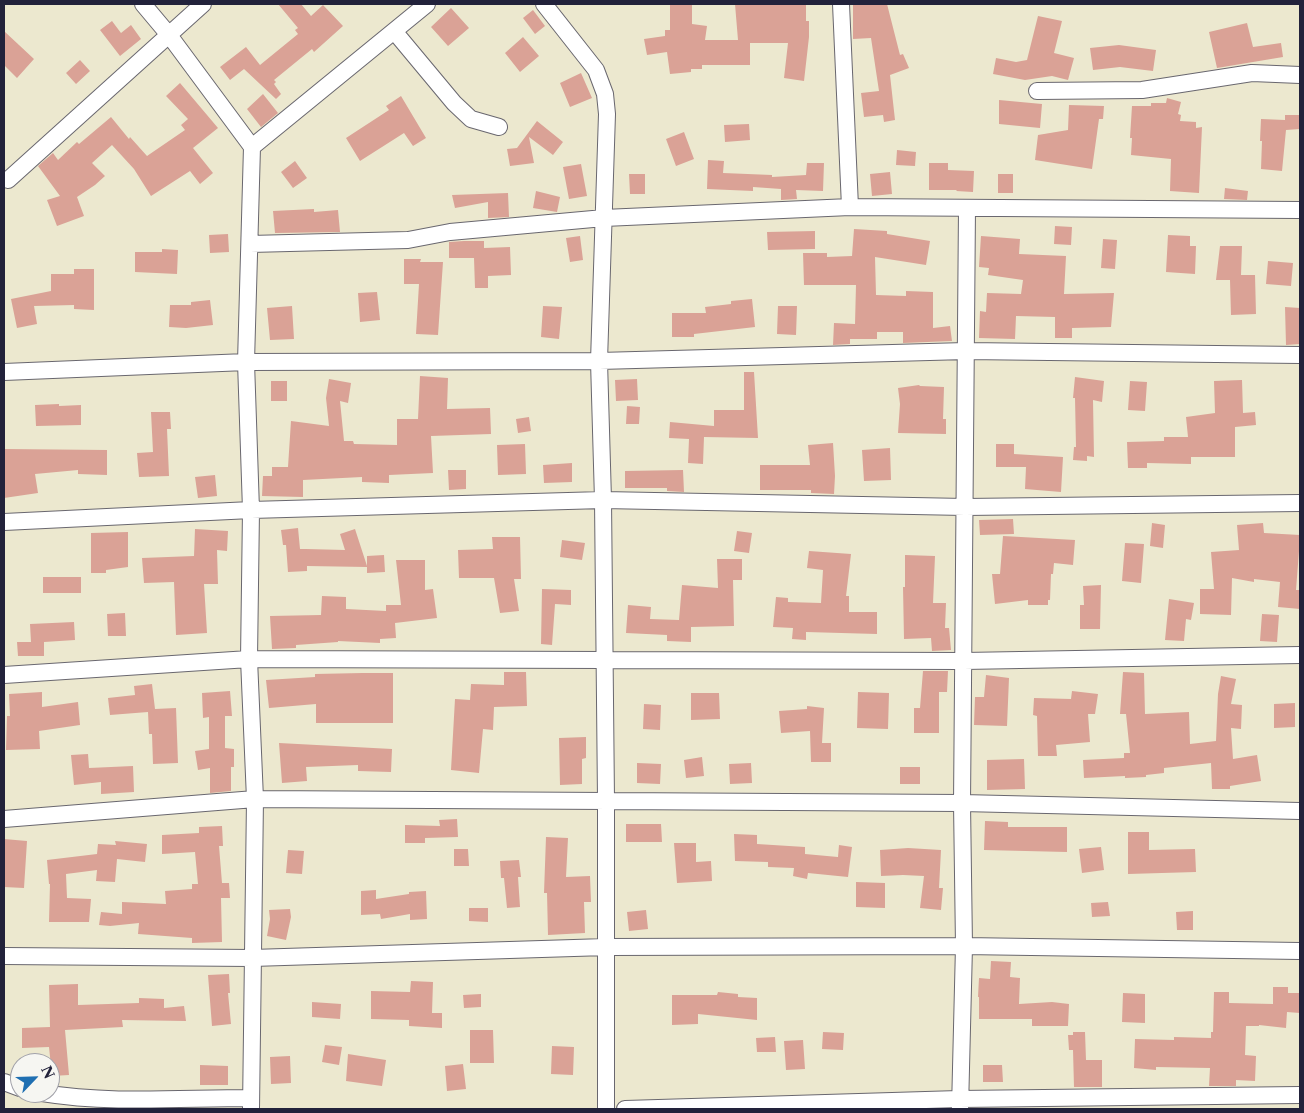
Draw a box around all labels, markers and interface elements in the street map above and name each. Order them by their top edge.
north arrow [10,1053,60,1103]
text: N [37,1063,58,1082]

